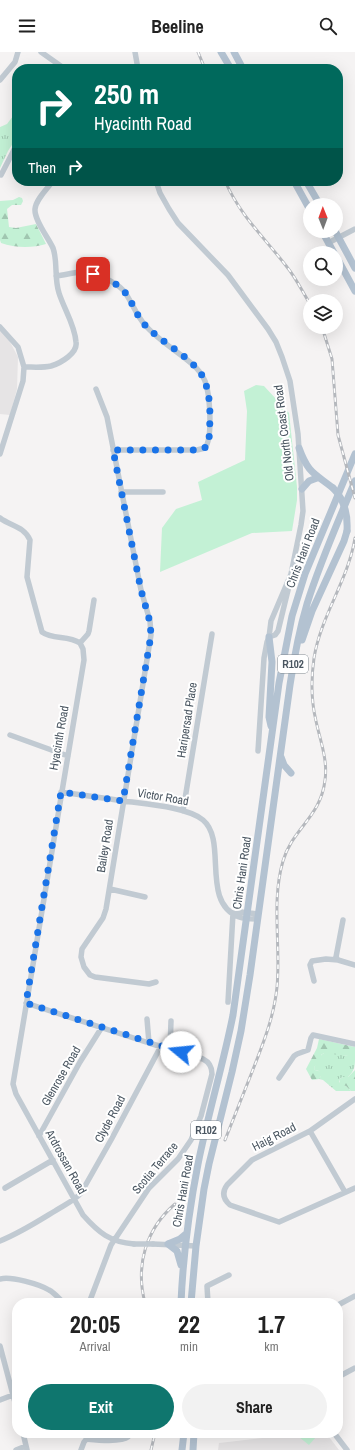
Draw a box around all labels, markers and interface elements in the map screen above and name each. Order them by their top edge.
text: Beeline [151,14,204,39]
icon: menu [16,15,38,37]
icon: search [317,15,339,37]
text: 250 m [94,75,159,113]
icon: right [28,80,80,132]
text: Hyacinth Road [94,111,192,136]
icon: right [64,156,86,178]
text: Then [28,157,56,178]
north arrow [303,198,343,238]
map controls [303,198,343,334]
button: search [303,246,343,286]
pin [76,257,110,291]
icon: arrive [82,263,104,285]
button: layers [303,294,343,334]
street label: Old North Coast Road [270,384,298,482]
street label: Chris Hani Road [282,516,324,590]
road number: R102 [278,655,308,673]
street label: Haripersad Place [173,681,201,759]
street label: Hyacinth Road [45,705,73,771]
street label: Victor Road [136,785,190,809]
street label: Bailey Road [93,818,117,874]
street label: Chris Hani Road [229,836,255,910]
position arrow [160,1031,202,1073]
street label: Glenrose Road [38,1043,84,1109]
street label: Clyde Road [91,1093,129,1145]
street label: Haig Road [249,1119,299,1155]
road number: R102 [191,1121,221,1139]
street label: Ardrossan Road [41,1126,90,1197]
street label: Scotia Terrace [129,1139,181,1197]
street label: Chris Hani Road [169,1154,197,1228]
text: 20:05 [70,1308,120,1340]
text: 22 [178,1308,200,1340]
text: 1.7 [258,1308,285,1340]
text: Arrival [80,1338,110,1355]
text: min [180,1338,198,1355]
text: km [264,1338,279,1355]
button: Exit [28,1384,174,1430]
button: Share [182,1384,327,1430]

